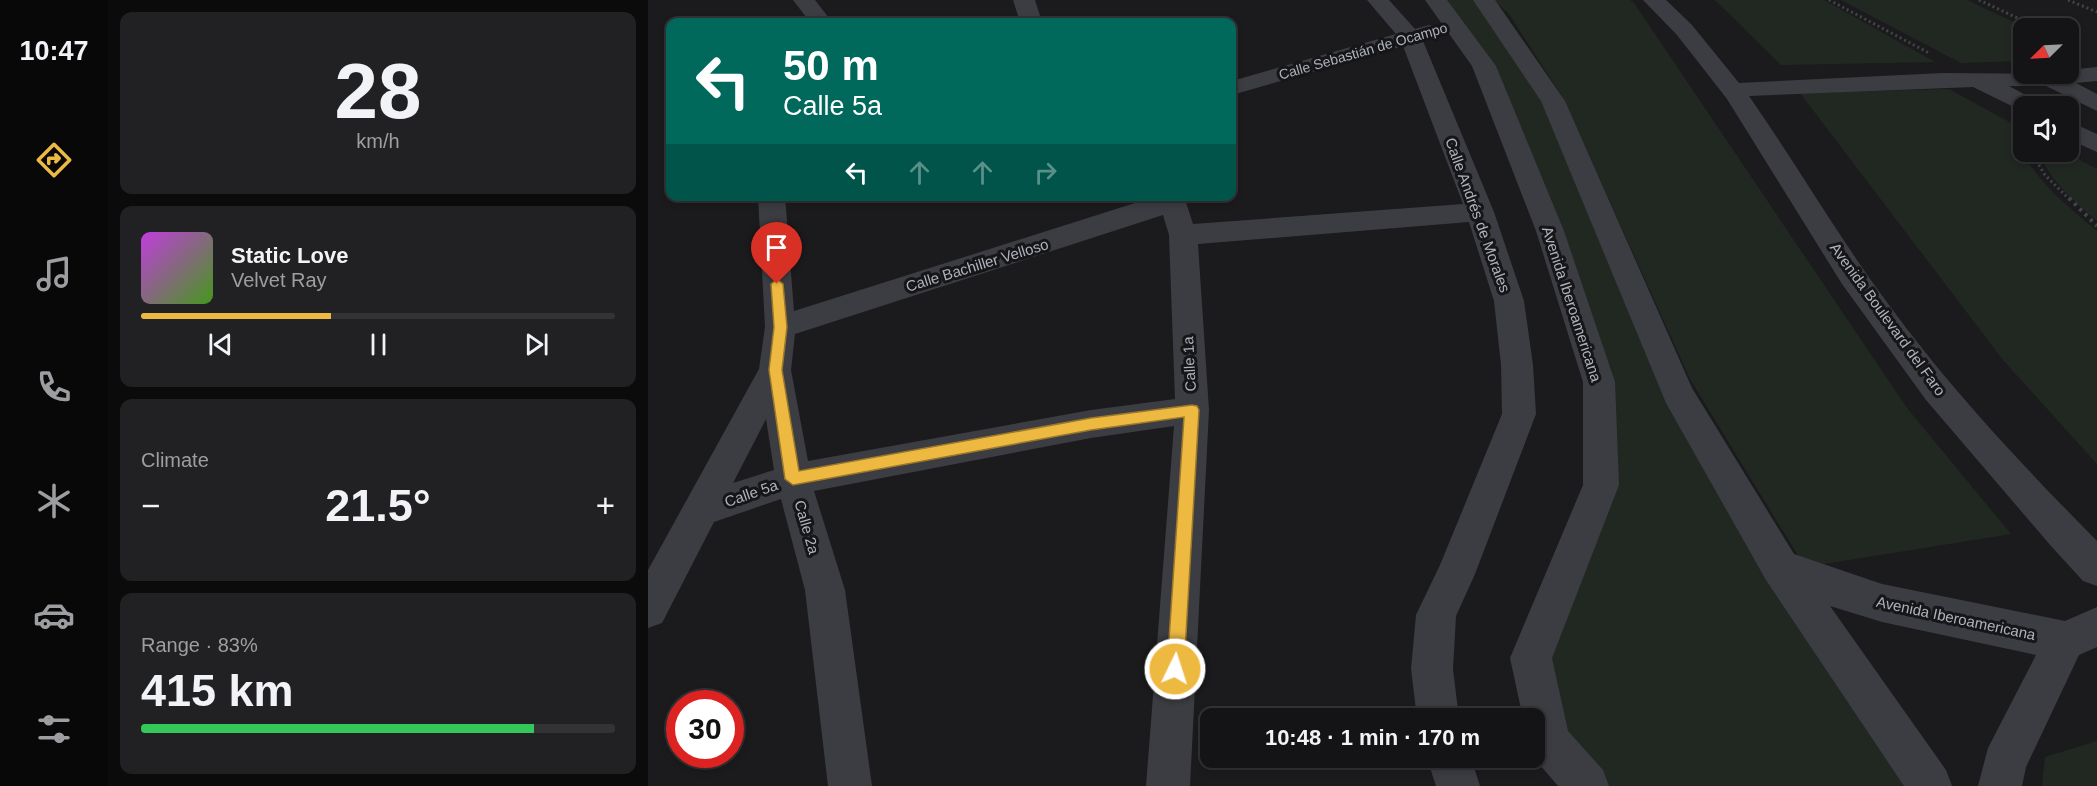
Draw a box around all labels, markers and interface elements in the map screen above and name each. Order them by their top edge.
north arrow [2013,18,2079,84]
map controls [2013,18,2079,162]
street label: Calle Sebastián de Ocampo [1277,19,1449,83]
text: 10:47 [19,36,89,66]
icon: left [684,42,762,120]
text: 50 m [783,42,879,89]
text: 28 [335,47,421,135]
text: Calle 5a [783,91,882,121]
button: sound [2013,96,2079,162]
text: km/h [356,130,400,152]
street label: Calle Andrés de Morales [1442,135,1514,295]
icon: directions [33,139,75,181]
icon: left [840,156,873,189]
icon: ahead [903,156,936,189]
icon: ahead [966,156,999,189]
icon: right [1029,156,1062,189]
pin [751,222,802,284]
street label: Avenida Iberoamericana [1539,224,1605,384]
icon: arrive [760,231,793,264]
street label: Calle Bachiller Velloso [904,235,1050,295]
street label: Avenida Boulevard del Faro [1827,239,1949,399]
text: Static Love [231,243,348,268]
icon: music [33,253,75,295]
text: Velvet Ray [231,269,327,291]
icon: previous [204,328,237,361]
icon: pause [362,328,395,361]
icon: next [520,328,553,361]
street label: Calle 1a [1179,335,1199,392]
icon: phone [33,366,75,408]
text: Climate [141,449,209,471]
street label: Calle 5a [722,476,780,510]
icon: climate [33,480,75,522]
text: 21.5° [325,480,431,531]
text: − [141,487,160,524]
text: + [596,487,615,524]
street label: Calle 2a [791,498,823,556]
street label: Avenida Iberoamericana [1875,593,2038,643]
icon: car [33,594,75,636]
text: Range · 83% [141,634,258,656]
position arrow [1143,637,1207,701]
text: 415 km [141,665,294,716]
speed limit sign: 30 [666,690,744,768]
icon: filters [33,708,75,750]
text: 10:48 · 1 min · 170 m [1265,725,1480,750]

